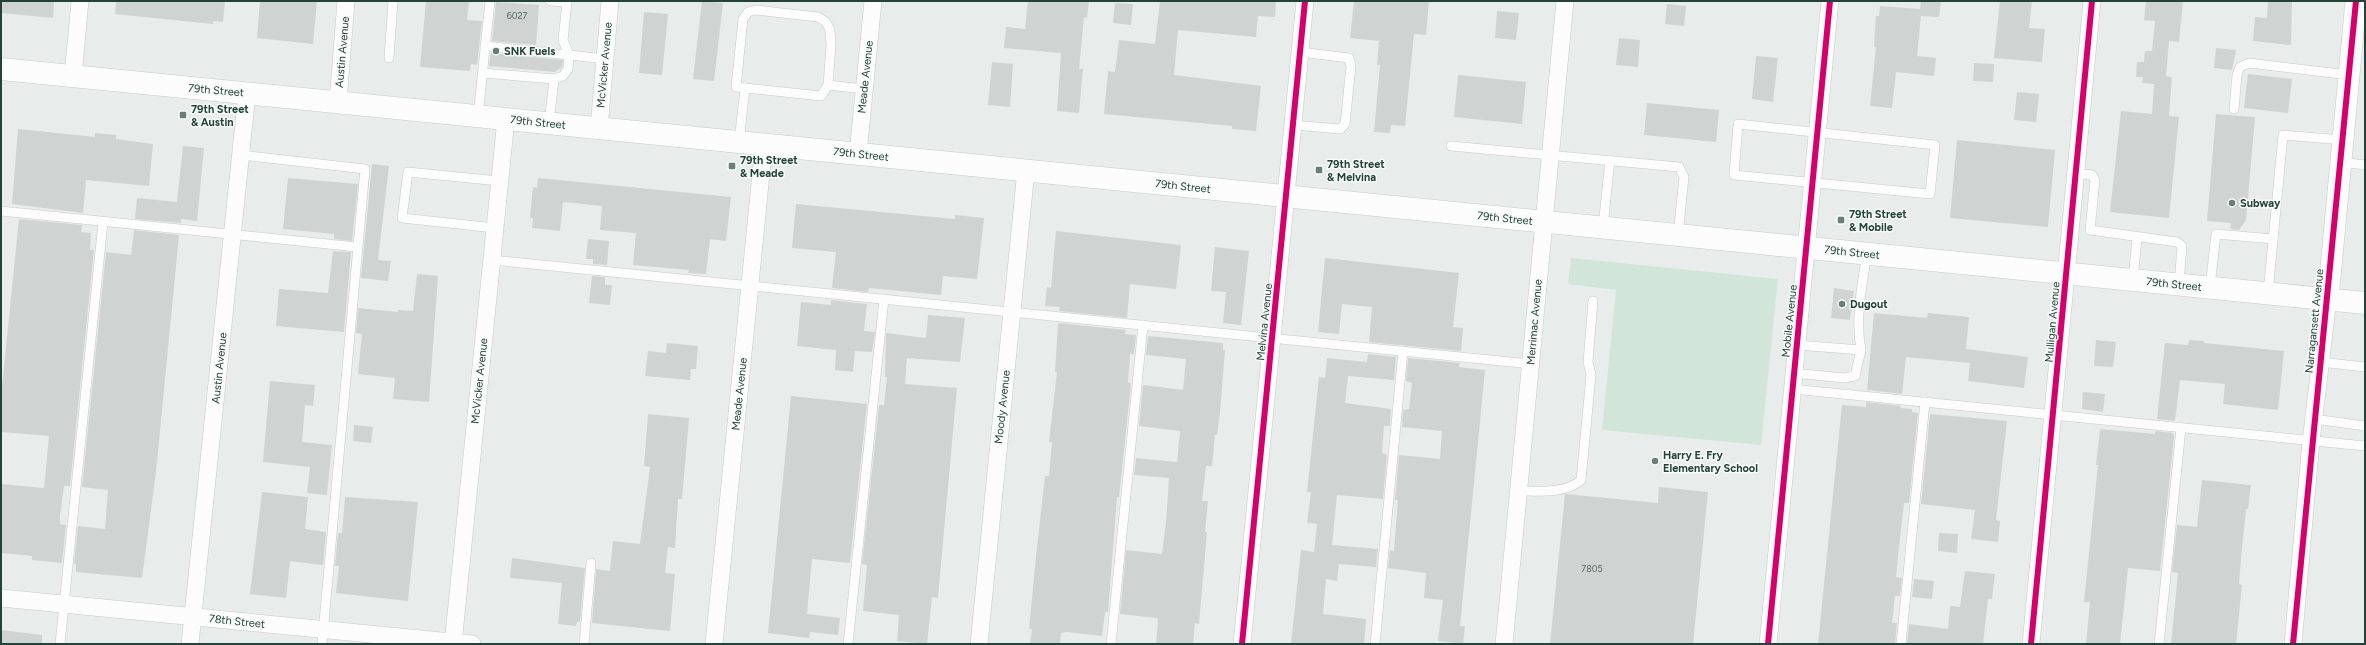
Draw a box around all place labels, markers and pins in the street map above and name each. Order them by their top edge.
place label: SNK Fuels [504,45,555,58]
marker: SNK Fuels [491,46,501,56]
place label: 79th Street & Austin [191,103,249,129]
marker: 79th Street & Austin [178,110,188,120]
place label: 79th Street & Meade [740,154,798,180]
place label: 79th Street & Melvina [1327,158,1385,184]
marker: 79th Street & Meade [727,161,737,171]
marker: 79th Street & Melvina [1314,165,1324,175]
place label: Subway [2240,197,2281,210]
marker: Subway [2227,198,2237,208]
place label: 79th Street & Mobile [1849,208,1907,234]
marker: 79th Street & Mobile [1836,215,1846,225]
place label: Dugout [1850,298,1888,311]
marker: Dugout [1837,299,1847,309]
place label: Harry E. Fry Elementary School [1663,449,1758,475]
marker: Harry E. Fry Elementary School [1650,456,1660,466]

